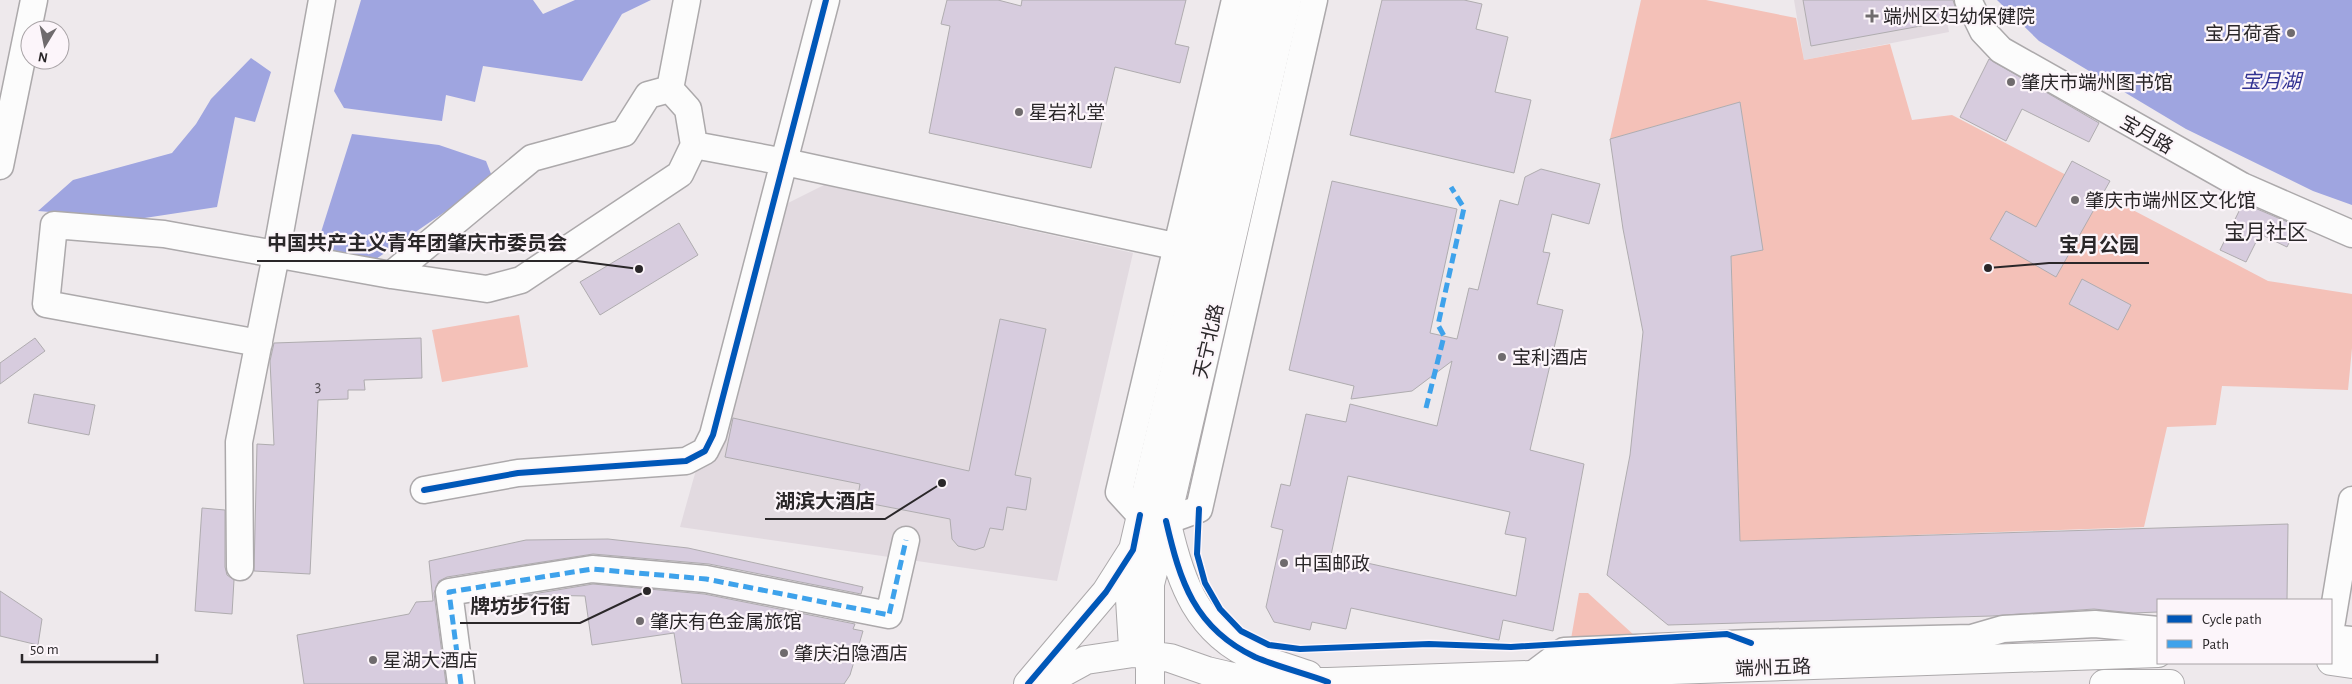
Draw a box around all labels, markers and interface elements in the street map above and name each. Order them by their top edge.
place label: 端州区妇幼保健院 [1883,7,2035,27]
marker: 端州区妇幼保健院 [1865,9,1879,23]
north arrow [20,20,70,70]
place label: 宝月荷香 [2205,24,2281,44]
marker: 宝月荷香 [2285,27,2297,39]
text: N [37,49,49,65]
water label: 宝月湖 [2241,71,2304,92]
place label: 肇庆市端州图书馆 [2021,72,2173,93]
marker: 肇庆市端州图书馆 [2005,76,2017,88]
place label: 星岩礼堂 [1029,102,1105,123]
marker: 星岩礼堂 [1013,106,1025,118]
street label: 宝月路 [2117,112,2176,158]
place label: 肇庆市端州区文化馆 [2085,190,2256,211]
marker: 肇庆市端州区文化馆 [2069,194,2081,206]
district label: 宝月社区 [2224,221,2308,243]
callout: 中国共产主义青年团肇庆市委员会 [257,226,577,261]
callout: 宝月公园 [2049,228,2149,263]
text: 中国共产主义青年团肇庆市委员会 [267,232,567,254]
text: 宝月公园 [2059,234,2139,256]
street label: 天宁北路 [1190,302,1227,381]
place label: 宝利酒店 [1512,348,1588,368]
marker: 宝利酒店 [1496,351,1508,363]
house number: 3 [315,378,321,394]
callout: 湖滨大酒店 [765,484,885,519]
text: 湖滨大酒店 [775,490,875,512]
place label: 中国邮政 [1294,554,1370,574]
marker: 中国邮政 [1278,557,1290,569]
callout: 牌坊步行街 [460,588,580,623]
text: 牌坊步行街 [470,595,570,617]
legend [2157,599,2332,664]
place label: 肇庆有色金属旅馆 [650,611,802,632]
text: Cycle path [2202,612,2262,627]
marker: 肇庆有色金属旅馆 [634,615,646,627]
scale bar [22,632,158,664]
text: Path [2202,637,2229,652]
text: 50 m [30,642,59,657]
place label: 肇庆泊隐酒店 [794,644,908,664]
marker: 肇庆泊隐酒店 [778,647,790,659]
place label: 星湖大酒店 [383,651,478,671]
marker: 星湖大酒店 [367,654,379,666]
street label: 端州五路 [1735,657,1811,679]

